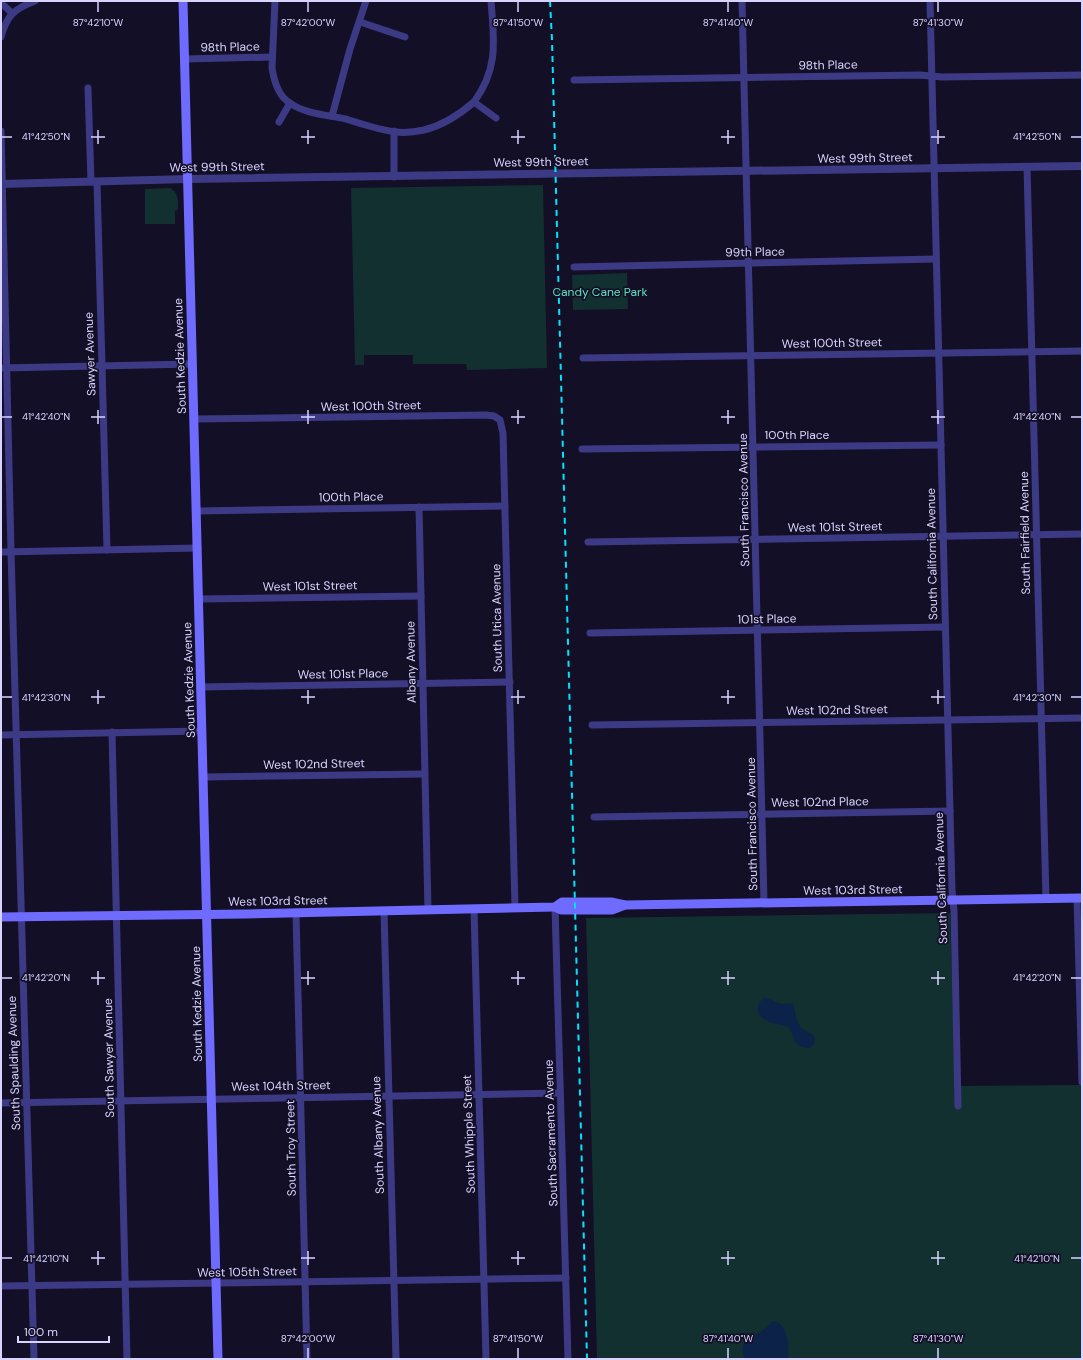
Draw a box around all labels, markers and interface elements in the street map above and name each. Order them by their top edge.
text: 87°42'10"W [73,16,124,29]
text: 87°42'00"W [281,16,335,29]
text: 87°41'50"W [493,16,544,29]
text: 87°41'40"W [703,16,753,29]
text: 87°41'30"W [913,16,964,29]
street label: 98th Place [200,38,260,56]
street label: 98th Place [798,56,858,74]
text: 41°42'50"N [22,130,70,143]
text: 41°42'50"N [1013,130,1061,143]
street label: West 99th Street [817,149,913,167]
street label: West 99th Street [493,153,589,171]
street label: West 99th Street [169,158,265,176]
street label: 99th Place [725,243,785,261]
park label: Candy Cane Park [552,284,648,300]
street label: South Kedzie Avenue [170,298,190,414]
street label: Sawyer Avenue [81,312,99,396]
street label: West 100th Street [782,334,883,352]
street label: West 100th Street [321,397,422,415]
text: 41°42'40"N [22,410,70,423]
text: 41°42'40"N [1013,410,1061,423]
street label: 100th Place [765,427,830,443]
street label: South Francisco Avenue [735,433,753,567]
street label: South Fairfield Avenue [1016,471,1034,595]
street label: 100th Place [318,488,384,506]
street label: South California Avenue [923,488,941,620]
street label: West 101st Street [787,518,883,536]
street label: South Utica Avenue [488,563,506,672]
street label: West 101st Street [262,577,358,595]
street label: 101st Place [737,610,797,628]
street label: Albany Avenue [402,621,420,703]
street label: South Kedzie Avenue [179,622,199,738]
street label: West 101st Place [298,665,389,683]
text: 41°42'30"N [22,691,70,704]
text: 41°42'30"N [1013,691,1061,704]
street label: West 102nd Street [786,701,888,719]
street label: West 102nd Street [263,755,365,773]
street label: South Francisco Avenue [743,757,761,891]
street label: West 102nd Place [771,793,869,811]
street label: South California Avenue [931,812,951,944]
street label: West 103rd Street [803,881,903,899]
street label: West 103rd Street [228,892,328,910]
street label: South Kedzie Avenue [188,946,206,1062]
text: 41°42'20"N [22,971,70,984]
text: 41°42'20"N [1013,971,1061,984]
street label: South Spaulding Avenue [4,995,24,1130]
street label: South Sawyer Avenue [100,998,118,1118]
street label: South Sacramento Avenue [540,1059,562,1207]
street label: South Whipple Street [459,1074,479,1194]
street label: South Albany Avenue [368,1076,388,1194]
street label: West 104th Street [231,1077,331,1095]
street label: South Troy Street [282,1099,300,1196]
text: 41°42'10"N [23,1252,69,1265]
text: 41°42'10"N [1014,1252,1060,1265]
street label: West 105th Street [197,1263,297,1281]
scale bar [18,1318,109,1344]
text: 100 m [24,1324,58,1340]
text: 87°42'00"W [281,1332,335,1345]
text: 87°41'50"W [493,1332,544,1345]
text: 87°41'40"W [703,1332,753,1345]
text: 87°41'30"W [913,1332,964,1345]

